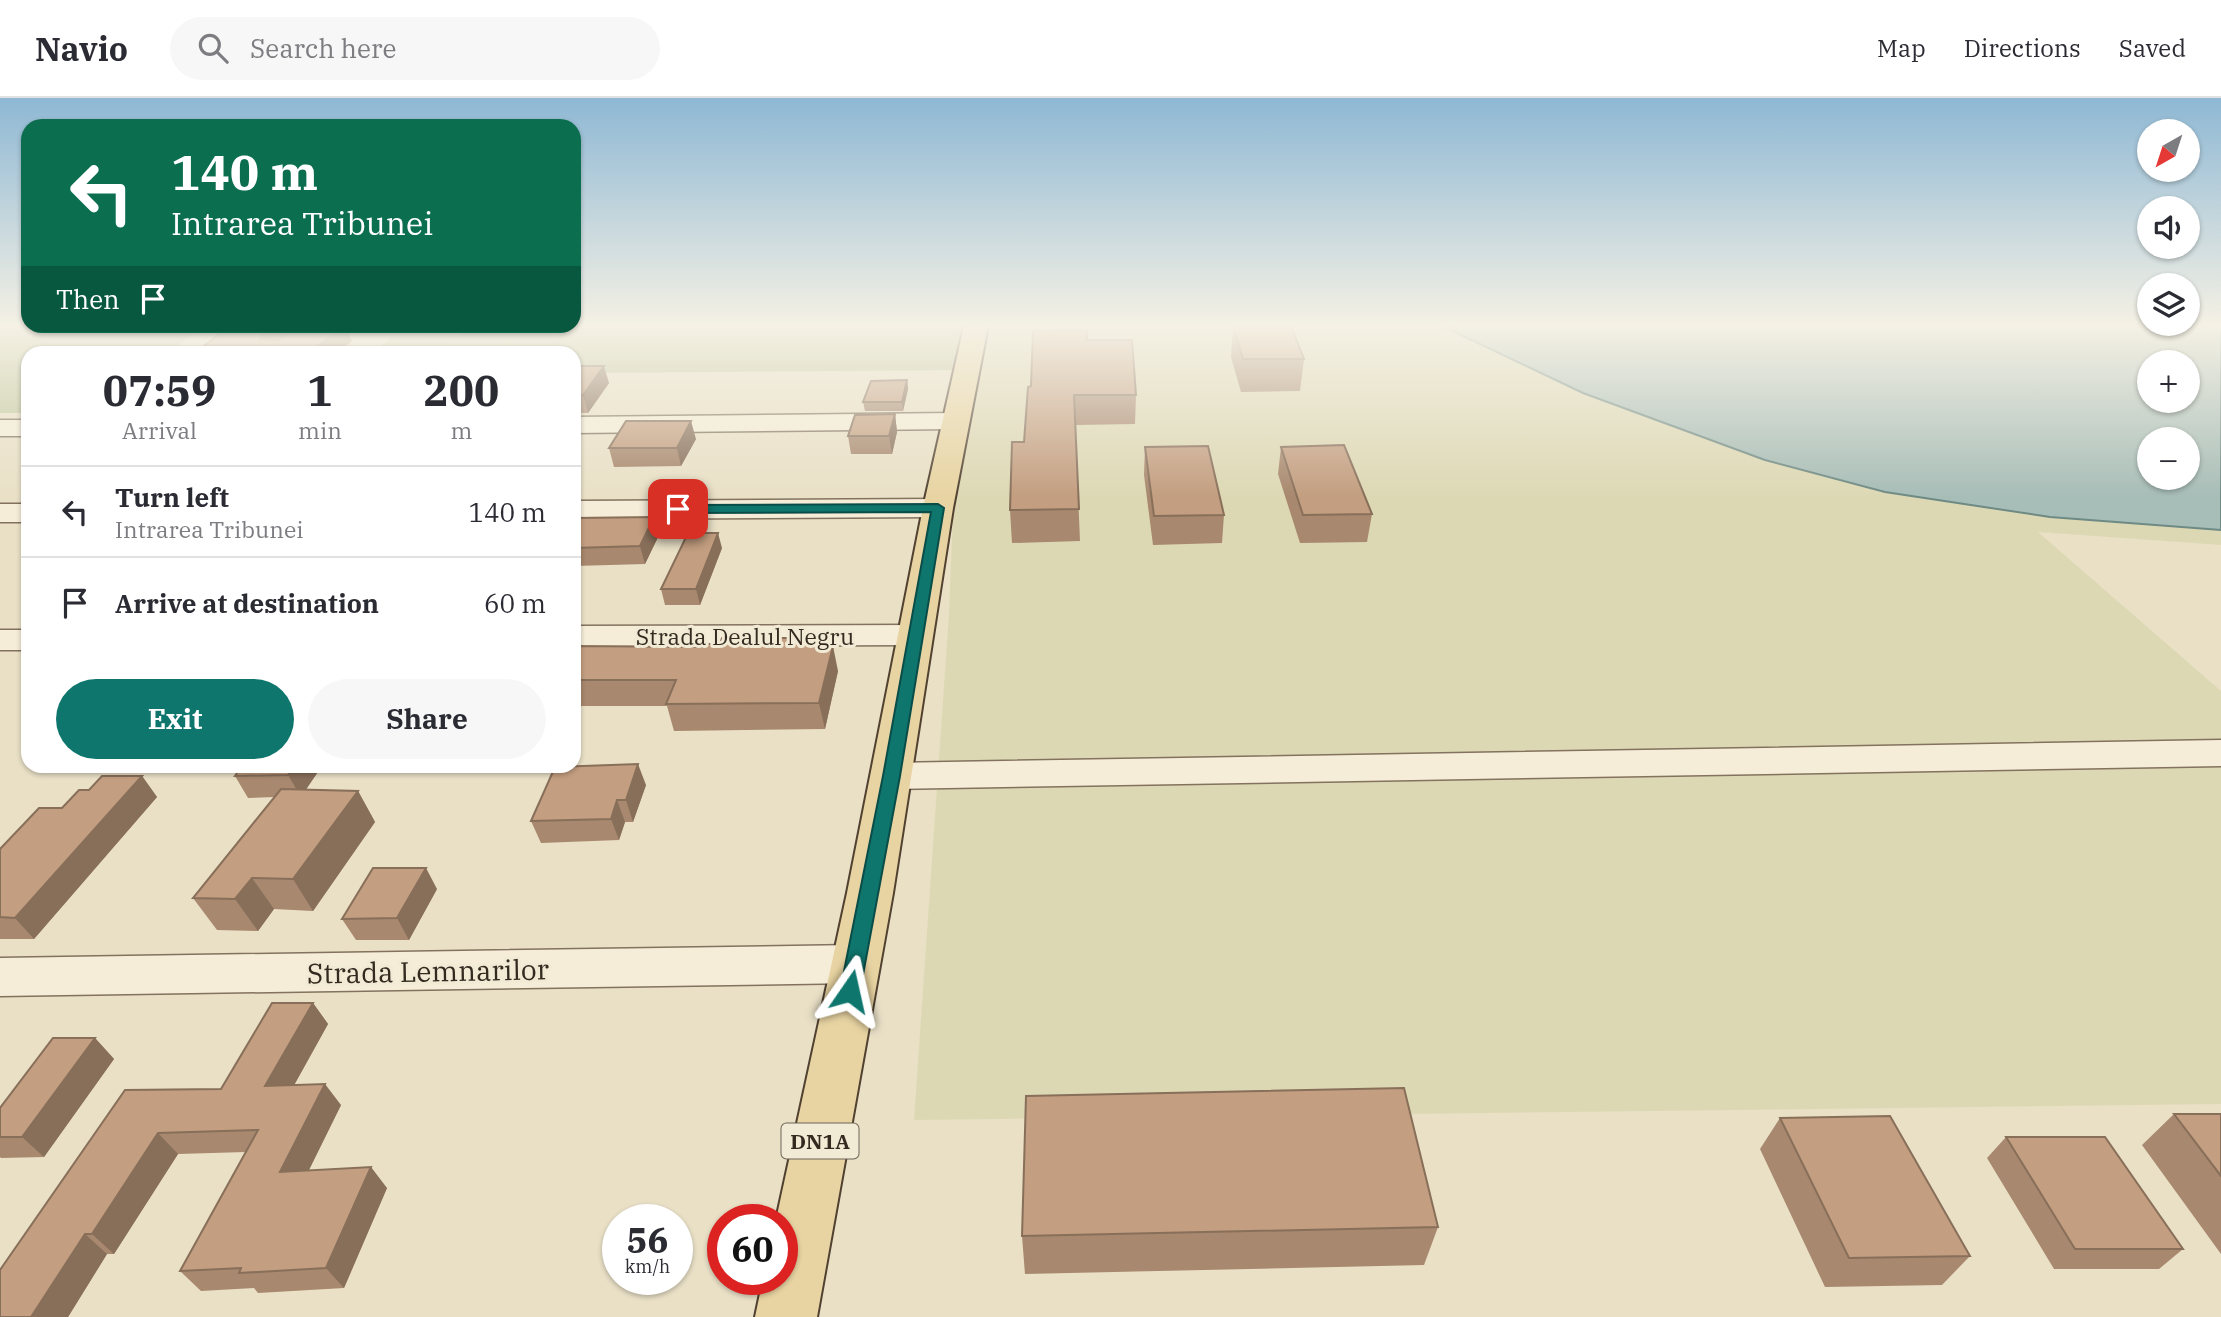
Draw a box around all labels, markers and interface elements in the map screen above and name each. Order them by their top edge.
search box [170,17,660,80]
text: Navio [35,27,128,70]
icon: search [194,29,232,67]
text: Search here [250,31,396,65]
text: Map [1877,32,1926,64]
text: Directions [1964,32,2081,64]
text: Saved [2119,32,2186,64]
north arrow [2137,119,2200,182]
map controls [2137,119,2200,490]
text: 140 m [171,140,318,203]
icon: left [56,147,147,238]
button: sound [2137,196,2200,259]
text: Intrarea Tribunei [171,202,433,244]
button: layers [2137,273,2200,336]
icon: arrive [134,280,172,318]
text: Then [56,282,120,316]
button: + [2137,350,2200,413]
text: 07:59 [103,363,216,418]
text: 1 [307,363,333,418]
text: 200 [424,363,499,418]
text: Arrival [122,415,197,445]
text: min [298,415,342,445]
text: m [450,415,472,445]
button: − [2137,427,2200,490]
pin [648,479,708,539]
text: Turn left [115,480,229,514]
icon: arrive [659,490,697,528]
icon: left [56,493,94,531]
text: 140 m [468,495,546,529]
text: Intrarea Tribunei [115,514,304,544]
icon: arrive [56,584,94,622]
text: Arrive at destination [115,586,379,620]
text: 60 m [484,586,546,620]
street label: Strada Dealul Negru [636,621,854,651]
button: Exit [56,679,294,759]
button: Share [308,679,546,759]
street label: Strada Lemnarilor [307,950,550,992]
position arrow [813,954,887,1028]
road number: DN1A [782,1124,858,1158]
speed limit sign: 60 [707,1204,798,1295]
text: 56 [626,1217,669,1263]
text: km/h [625,1255,670,1278]

